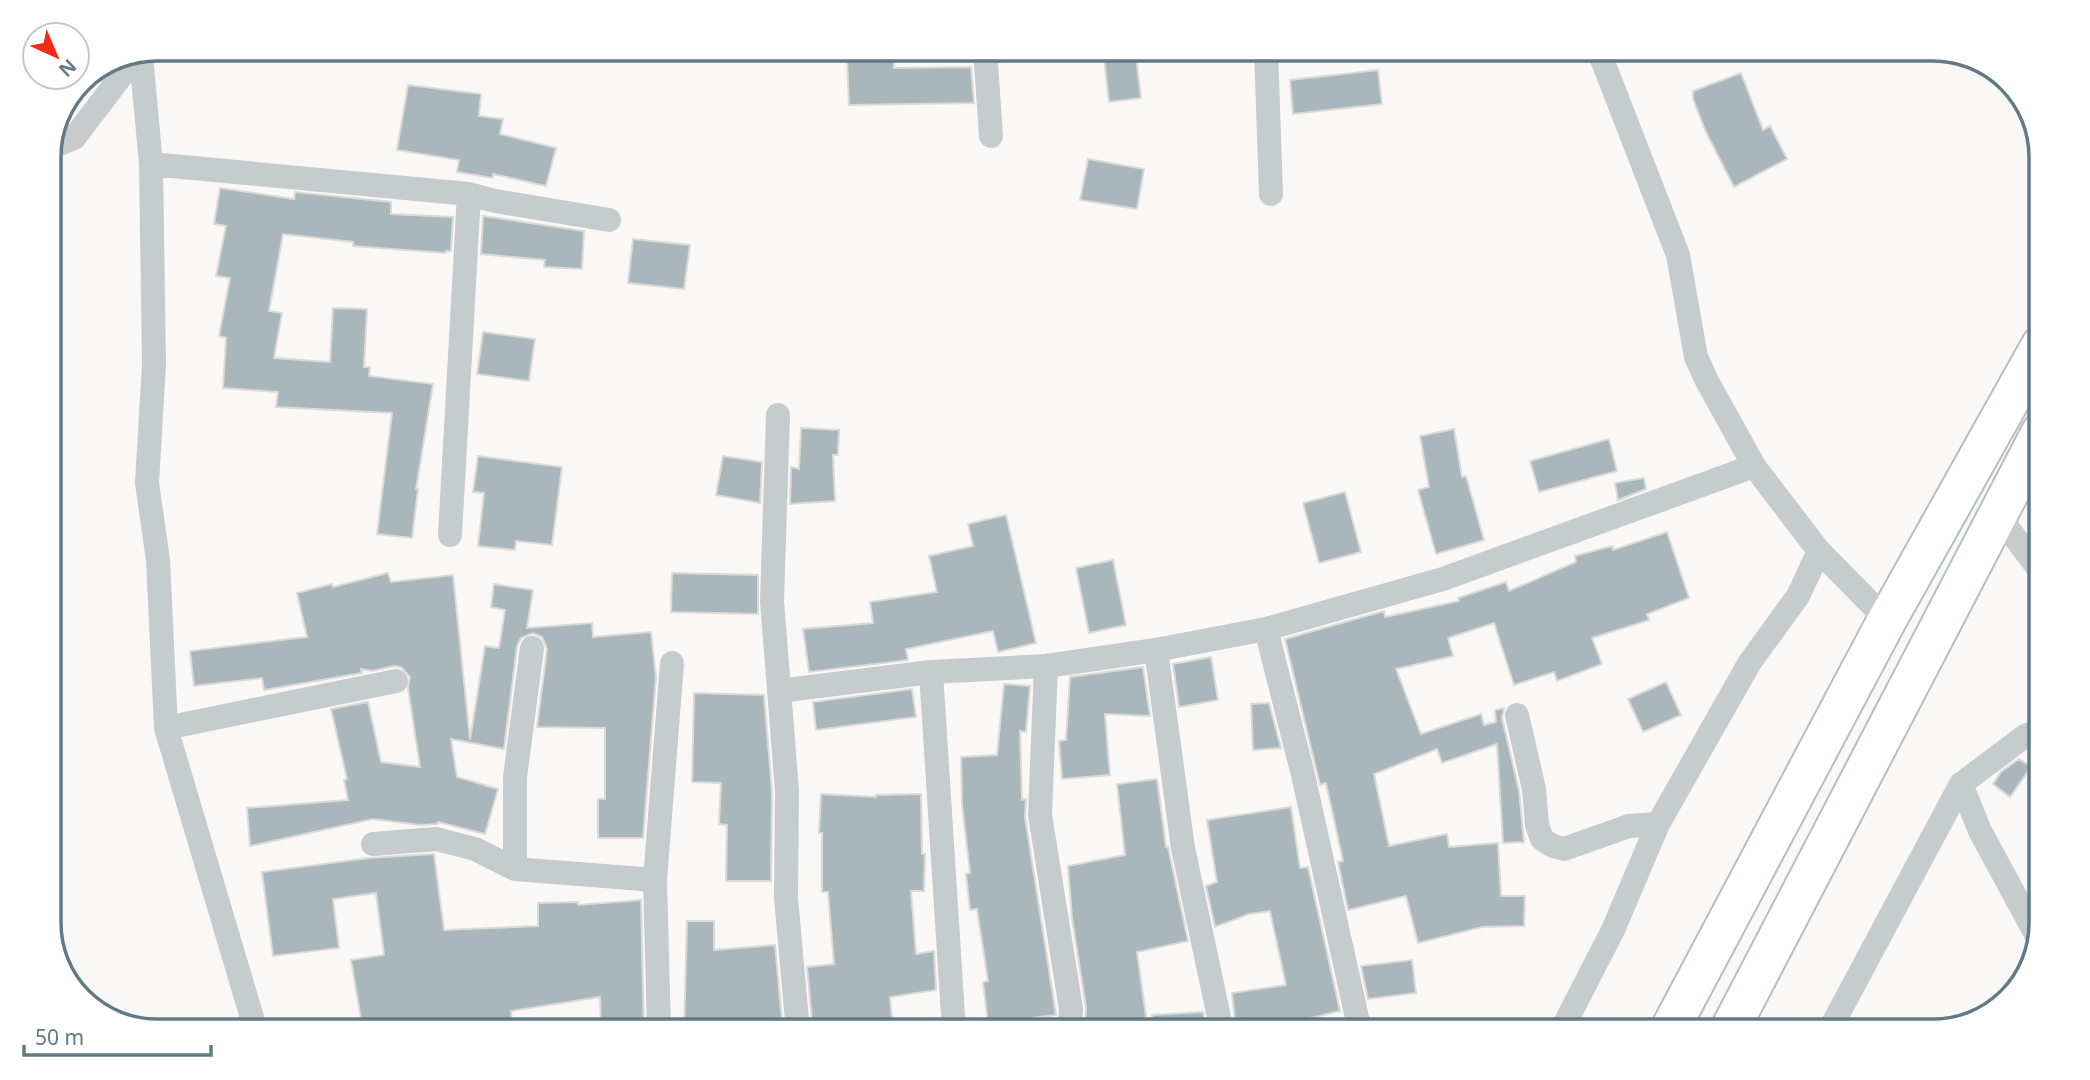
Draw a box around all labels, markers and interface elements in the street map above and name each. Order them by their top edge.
north arrow [21,21,91,91]
text: N [53,54,82,83]
scale bar [24,1014,212,1058]
text: 50 m [35,1023,84,1051]

